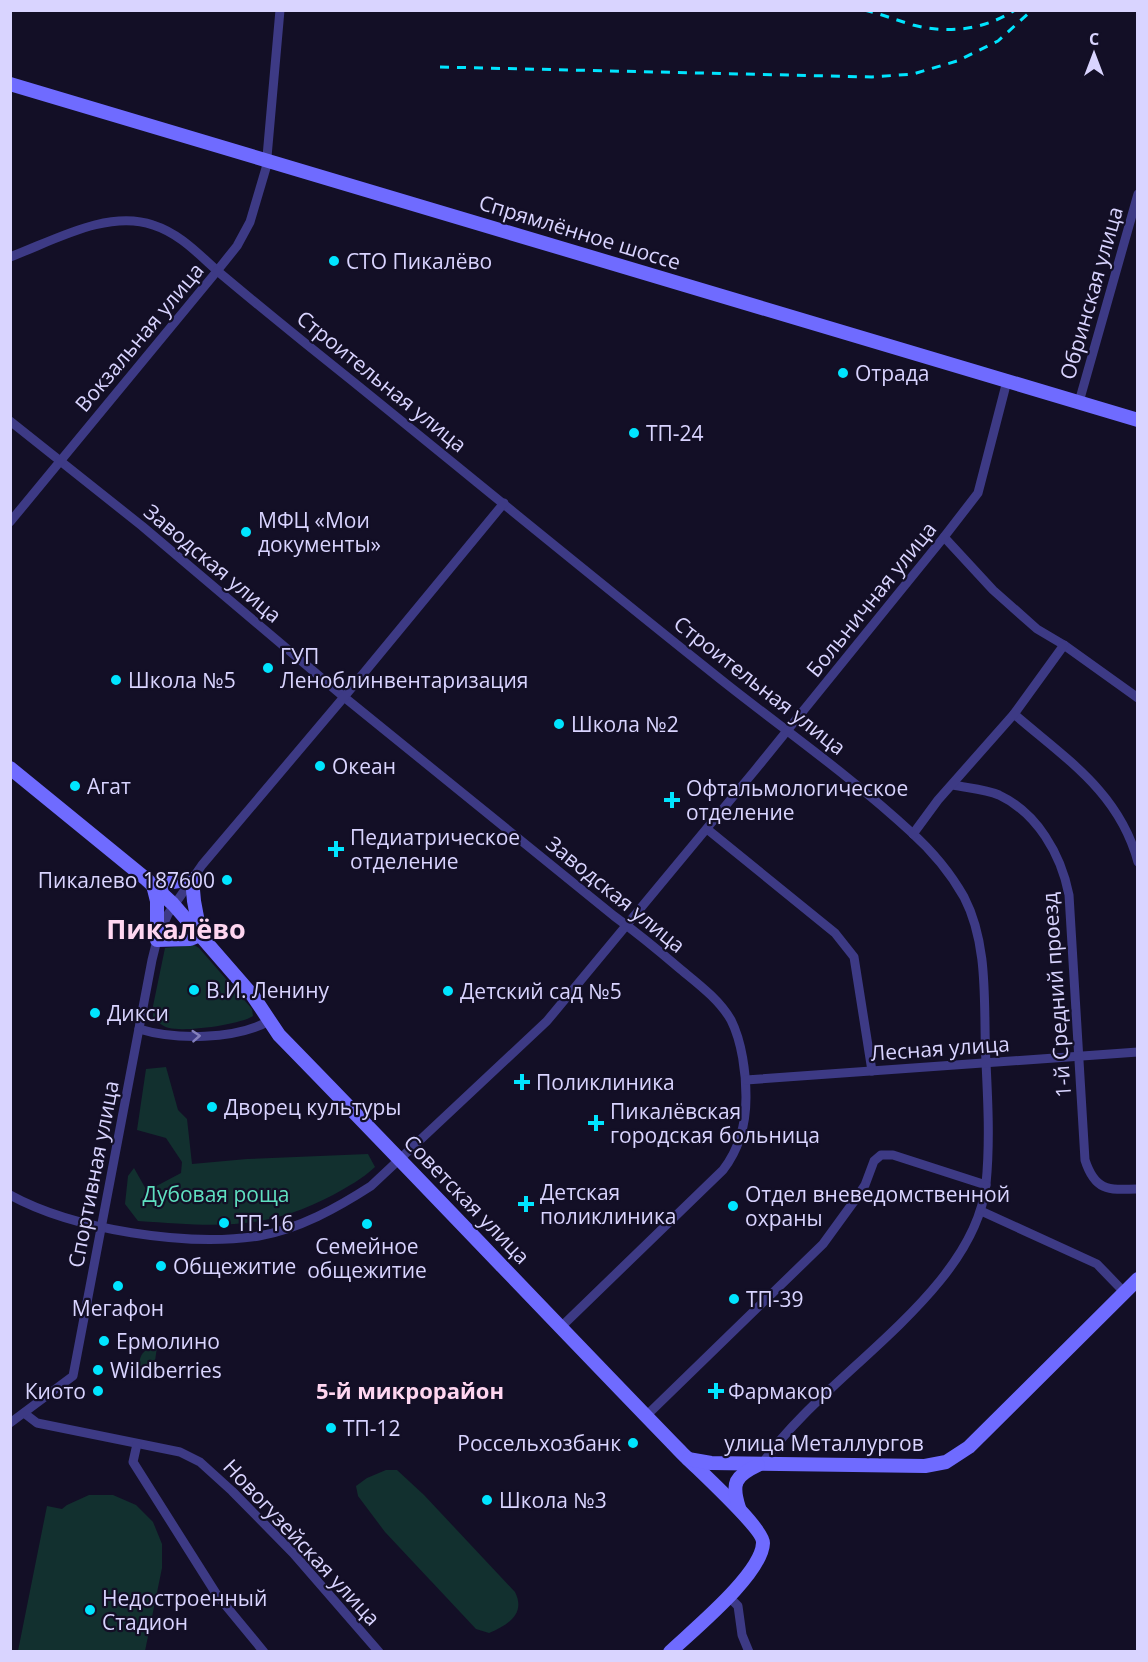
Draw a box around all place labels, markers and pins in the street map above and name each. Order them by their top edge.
place label: СТО Пикалёво [346,247,492,275]
marker: СТО Пикалёво [327,254,341,268]
place label: Отрада [855,359,929,387]
marker: Отрада [836,366,850,380]
place label: ТП-24 [646,419,704,447]
marker: ТП-24 [627,426,641,440]
place label: МФЦ «Мои документы» [258,506,381,558]
marker: МФЦ «Мои документы» [239,525,253,539]
place label: ГУП Леноблинвентаризация [280,642,528,694]
marker: ГУП Леноблинвентаризация [261,661,275,675]
place label: Школа №5 [128,666,236,694]
marker: Школа №5 [109,673,123,687]
place label: Школа №2 [571,710,679,738]
marker: Школа №2 [552,717,566,731]
place label: Океан [332,752,396,780]
marker: Океан [313,759,327,773]
place label: Агат [87,772,131,800]
place label: Офтальмологическое отделение [686,774,908,826]
marker: Агат [68,779,82,793]
marker: Офтальмологическое отделение [663,791,681,809]
place label: Педиатрическое отделение [350,823,520,875]
marker: Педиатрическое отделение [327,840,345,858]
place label: Пикалево 187600 [38,866,215,894]
marker: Пикалево 187600 [220,873,234,887]
place label: В.И. Ленину [206,976,329,1004]
place label: Детский сад №5 [460,977,622,1005]
marker: В.И. Ленину [187,983,201,997]
marker: Детский сад №5 [441,984,455,998]
place label: Дикси [107,999,169,1027]
marker: Дикси [88,1006,102,1020]
place label: Поликлиника [536,1068,675,1096]
marker: Поликлиника [513,1073,531,1091]
place label: Дворец культуры [224,1093,401,1121]
place label: Пикалёвская городская больница [610,1097,820,1149]
marker: Дворец культуры [205,1100,219,1114]
marker: Пикалёвская городская больница [587,1114,605,1132]
place label: Детская поликлиника [540,1178,676,1230]
place label: Отдел вневедомственной охраны [745,1180,1010,1232]
marker: Детская поликлиника [517,1195,535,1213]
marker: Отдел вневедомственной охраны [726,1199,740,1213]
place label: ТП-16 [236,1209,294,1237]
marker: ТП-16 [217,1216,231,1230]
marker: Семейное общежитие [360,1217,374,1231]
place label: Семейное общежитие [307,1232,427,1284]
place label: Общежитие [173,1252,296,1280]
marker: Общежитие [154,1259,168,1273]
marker: Мегафон [111,1279,125,1293]
place label: ТП-39 [746,1285,804,1313]
marker: ТП-39 [727,1292,741,1306]
place label: Мегафон [72,1294,164,1322]
place label: Ермолино [116,1327,220,1355]
marker: Ермолино [97,1334,111,1348]
place label: Wildberries [110,1356,222,1384]
marker: Wildberries [91,1363,105,1377]
place label: Киото [25,1377,86,1405]
place label: Фармакор [728,1377,833,1405]
marker: Киото [91,1384,105,1398]
marker: Фармакор [709,1384,723,1398]
place label: ТП-12 [343,1414,401,1442]
marker: ТП-12 [324,1421,338,1435]
place label: Россельхозбанк [457,1429,621,1457]
marker: Россельхозбанк [626,1436,640,1450]
place label: Школа №3 [499,1486,607,1514]
marker: Школа №3 [480,1493,494,1507]
place label: Недостроенный Стадион [102,1584,267,1636]
marker: Недостроенный Стадион [83,1603,97,1617]

